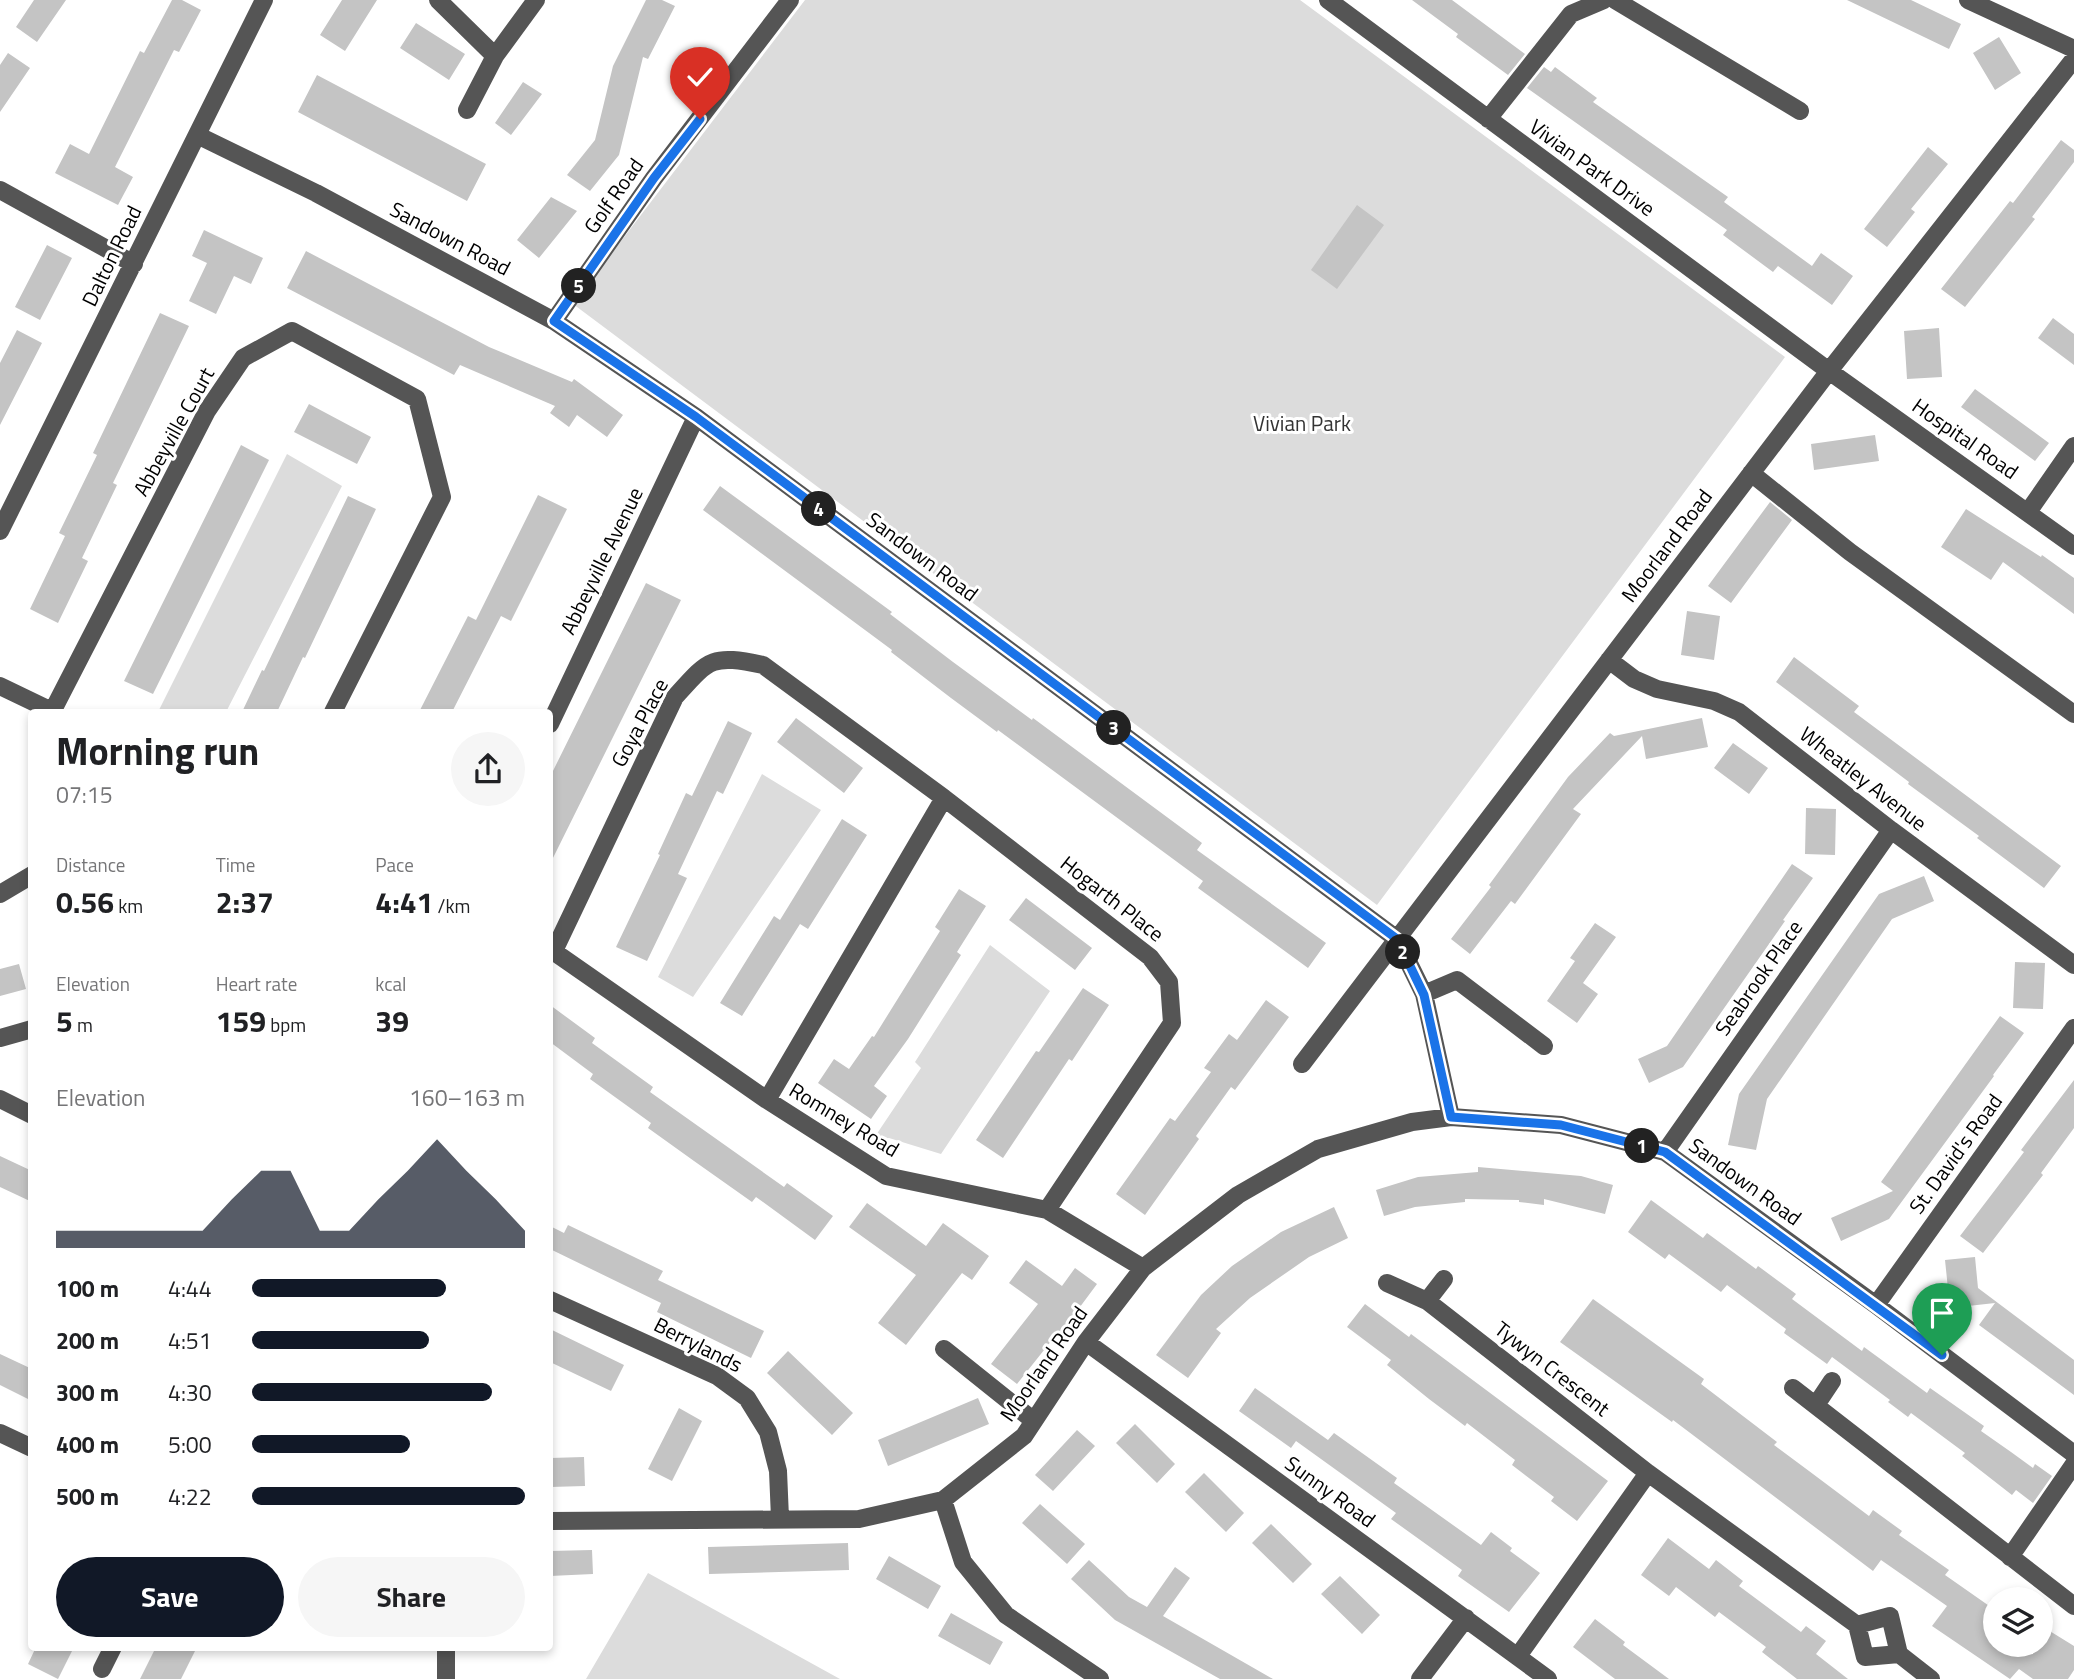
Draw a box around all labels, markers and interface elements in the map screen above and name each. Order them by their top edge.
pin [670,47,730,119]
icon: check [681,58,719,96]
street label: Vivian Park Drive [1523,111,1662,224]
street label: Golf Road [575,151,651,240]
street label: Sandown Road [384,193,517,283]
street label: Dalton Road [73,200,149,311]
pin: 5 [562,268,596,304]
text: 5 [573,271,584,300]
street label: Abbeyville Court [124,361,222,502]
street label: Hospital Road [1906,390,2025,487]
park label: Vivian Park [1253,407,1351,439]
street label: Abbeyville Avenue [552,481,651,640]
street label: Moorland Road [1613,482,1720,609]
pin: 4 [802,491,836,526]
text: 4 [813,494,824,523]
street label: Sandown Road [860,504,985,609]
street label: Goya Place [602,672,676,773]
pin: 3 [1096,710,1132,746]
text: 3 [1108,713,1119,742]
street label: Wheatley Avenue [1793,718,1934,838]
text: Morning run [56,722,259,780]
button: share [451,732,525,806]
text: 07:15 [56,777,113,812]
street label: Hogarth Place [1054,847,1172,949]
text: Distance [56,850,125,879]
text: Time [216,850,255,879]
text: Pace [375,850,414,879]
text: 0.56 [56,879,114,925]
text: 2:37 [216,879,274,925]
text: 4:41 [375,879,433,925]
text: km [114,891,143,920]
text: /km [433,891,470,920]
street label: Seabrook Place [1706,913,1810,1042]
pin: 2 [1386,934,1420,970]
text: 2 [1397,937,1408,966]
text: Elevation [56,969,130,998]
text: Heart rate [216,969,297,998]
text: kcal [375,969,406,998]
text: 5 [56,998,73,1044]
text: 159 [216,998,266,1044]
text: 39 [375,998,409,1044]
text: m [73,1010,93,1039]
text: bpm [266,1010,306,1039]
street label: Romney Road [783,1074,906,1165]
text: Elevation [56,1080,145,1115]
text: 160–163 m [409,1080,525,1115]
street label: St. David's Road [1901,1087,2010,1220]
pin: 1 [1624,1128,1660,1164]
street label: Sandown Road [1683,1129,1809,1233]
text: 1 [1636,1131,1647,1160]
text: 100 m [56,1271,119,1306]
text: 4:44 [168,1271,212,1306]
pin [1912,1283,1972,1355]
icon: arrive [1923,1294,1961,1332]
street label: Moorland Road [991,1299,1095,1428]
street label: Berrylands [649,1308,748,1380]
street label: Tywyn Crescent [1488,1313,1618,1424]
text: 200 m [56,1323,119,1358]
text: 4:51 [168,1323,212,1358]
text: 300 m [56,1375,119,1410]
text: 4:30 [168,1375,212,1410]
text: 400 m [56,1427,119,1462]
text: 5:00 [168,1427,212,1462]
street label: Sunny Road [1279,1447,1383,1535]
text: 500 m [56,1479,119,1514]
text: 4:22 [168,1479,212,1514]
button: Save [56,1557,284,1637]
button: Share [298,1557,525,1637]
map controls [1983,1587,2053,1657]
button: layers [1983,1587,2053,1657]

